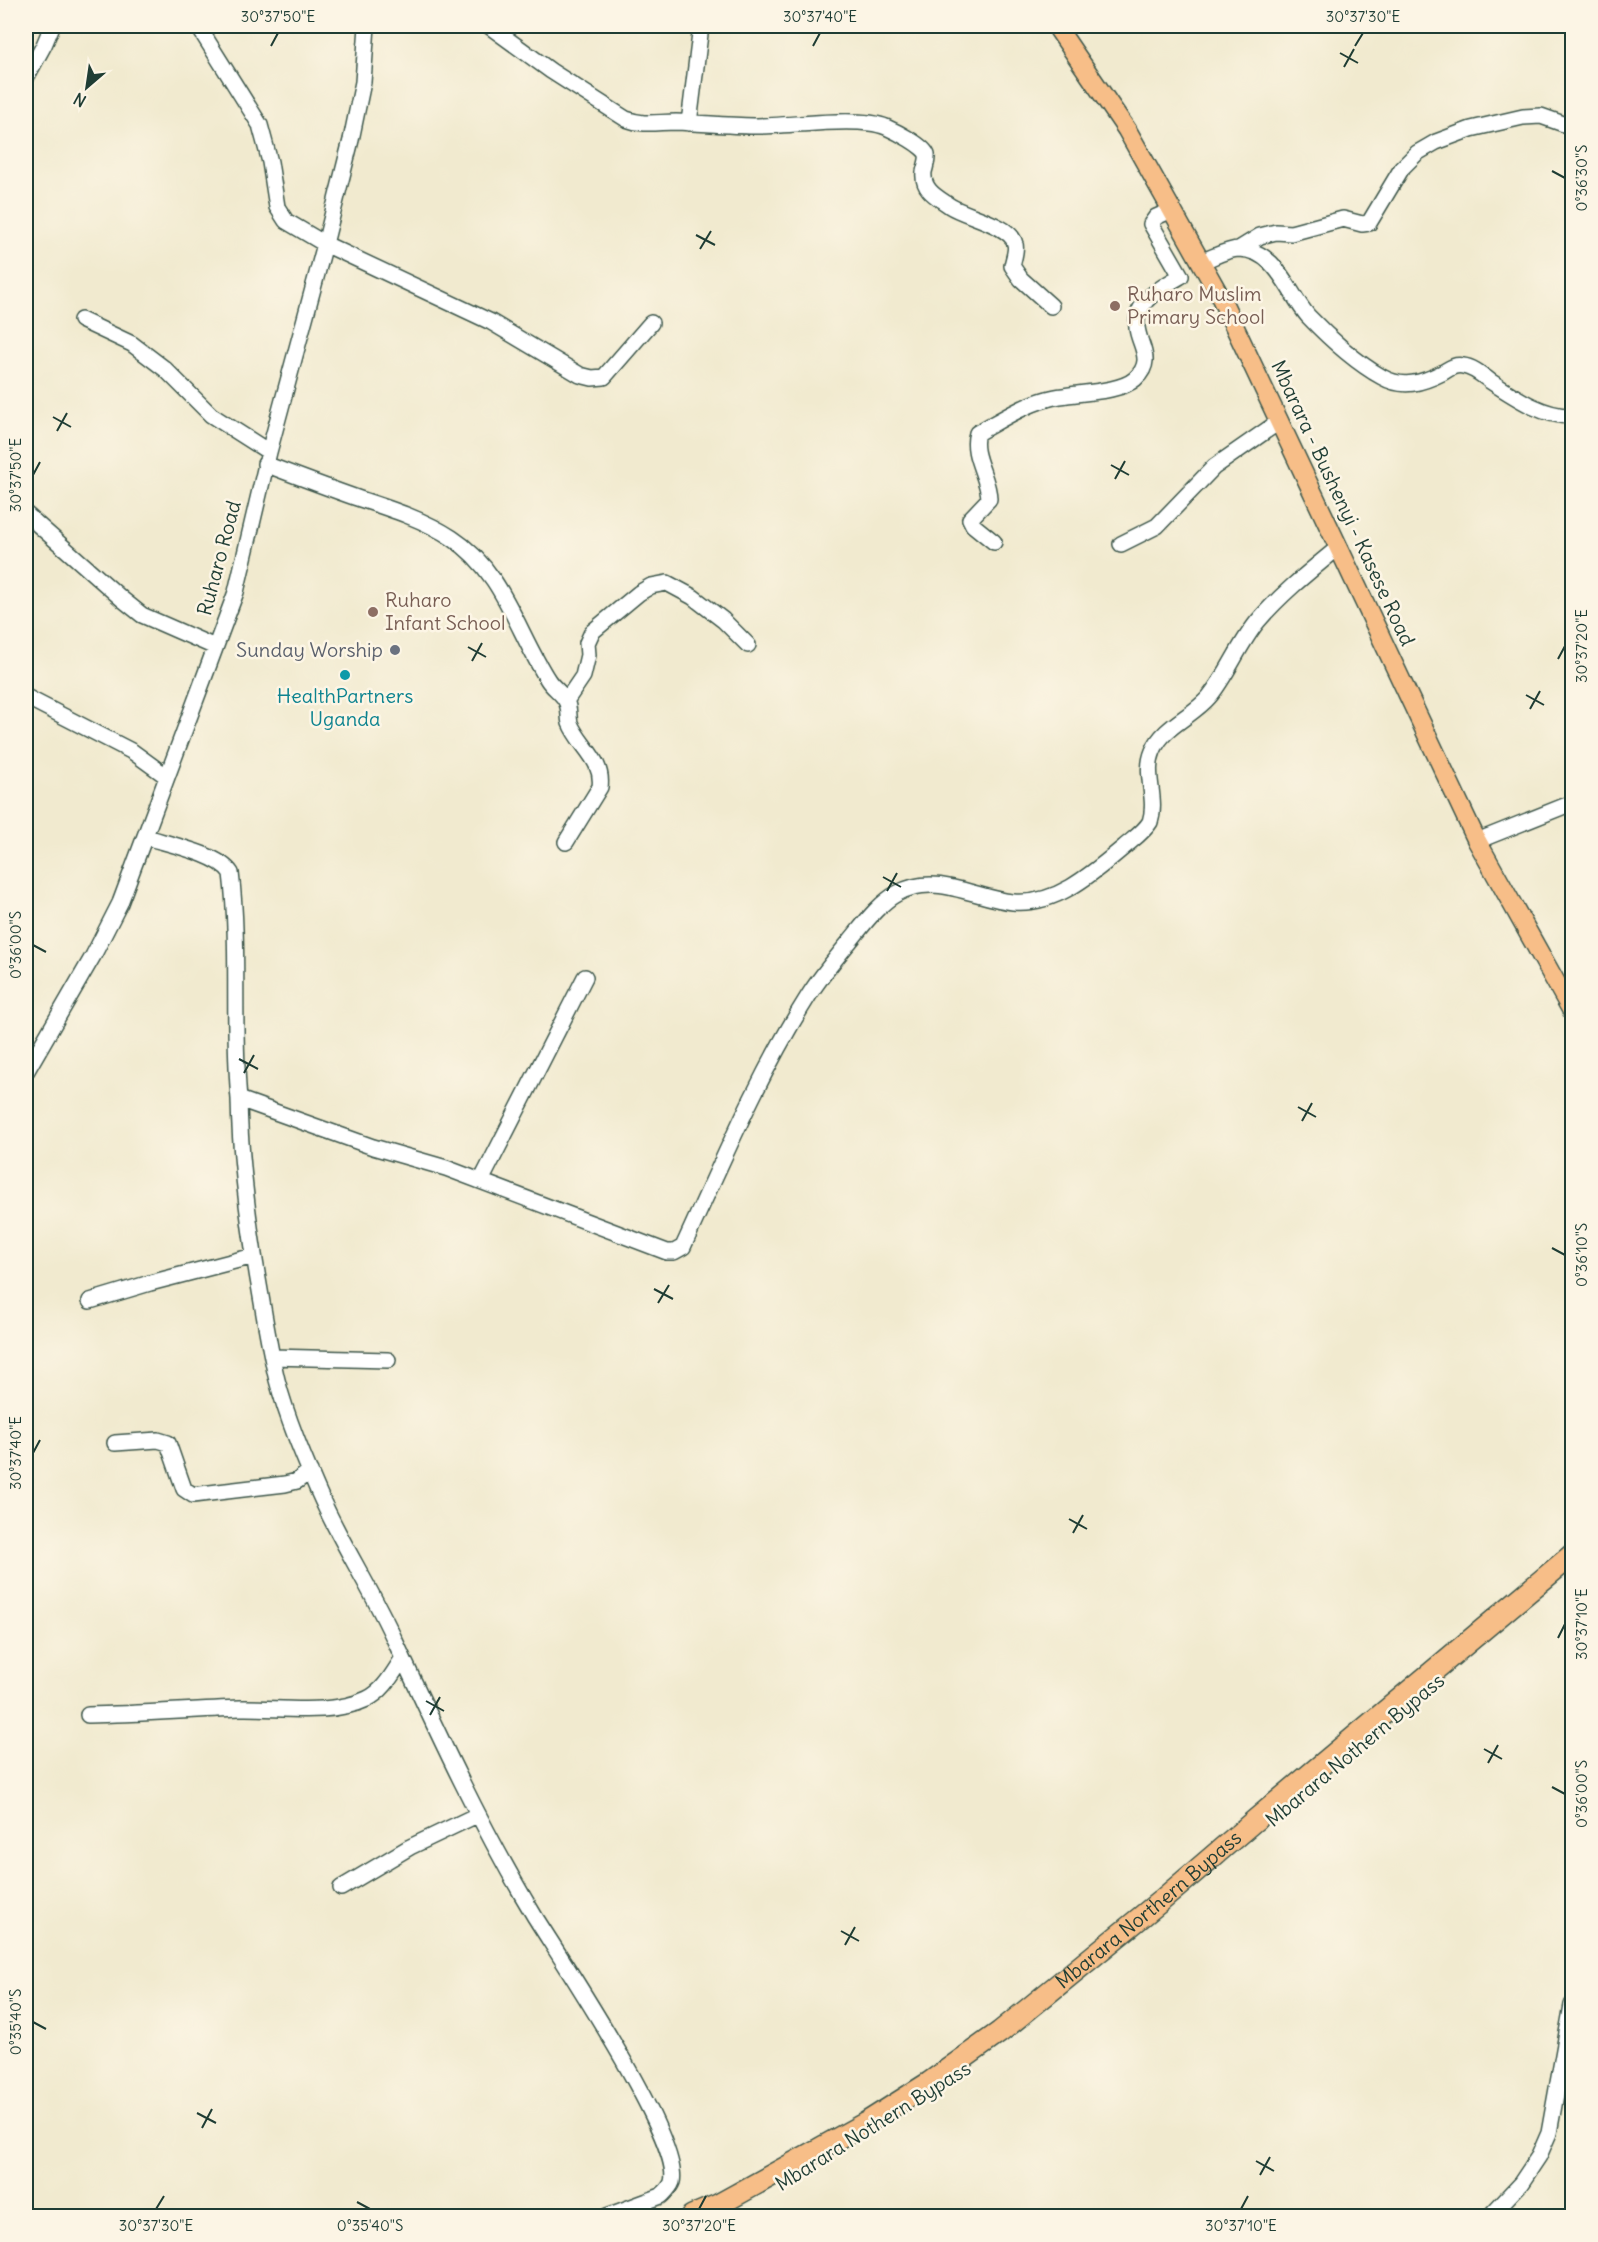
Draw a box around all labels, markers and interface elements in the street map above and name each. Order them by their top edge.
text: 30°37'50"E [241,7,315,26]
text: 30°37'40"E [783,7,857,26]
text: 30°37'30"E [1326,7,1400,26]
north arrow [57,57,117,117]
text: N [70,89,89,112]
text: 0°36'30"S [1572,145,1591,211]
place label: Ruharo Muslim Primary School [1127,281,1265,329]
marker: Ruharo Muslim Primary School [1108,299,1122,313]
street label: Mbarara - Bushenyi - Kasese Road [1266,356,1421,650]
text: 30°37'50"E [6,438,25,512]
street label: Ruharo Road [191,497,246,618]
place label: Ruharo Infant School [385,587,505,635]
marker: Ruharo Infant School [366,605,380,619]
text: 30°37'20"E [1572,609,1591,683]
place label: Sunday Worship [236,637,383,662]
marker: Sunday Worship [388,643,402,657]
marker: HealthPartners Uganda [338,668,352,682]
place label: HealthPartners Uganda [277,683,413,731]
text: 0°36'00"S [6,911,25,979]
text: 0°36'10"S [1572,1223,1591,1287]
text: 30°37'40"E [6,1416,25,1490]
text: 30°37'10"E [1572,1588,1591,1660]
street label: Mbarara Nothern Bypass [1260,1667,1449,1832]
text: 0°36'00"S [1572,1760,1591,1828]
street label: Mbarara Northern Bypass [1050,1825,1246,1994]
text: 0°35'40"S [6,1989,25,2055]
street label: Mbarara Nothern Bypass [770,2055,975,2196]
text: 30°37'30"E [119,2216,193,2235]
text: 0°35'40"S [337,2216,403,2235]
text: 30°37'20"E [662,2216,736,2235]
text: 30°37'10"E [1205,2216,1277,2235]

